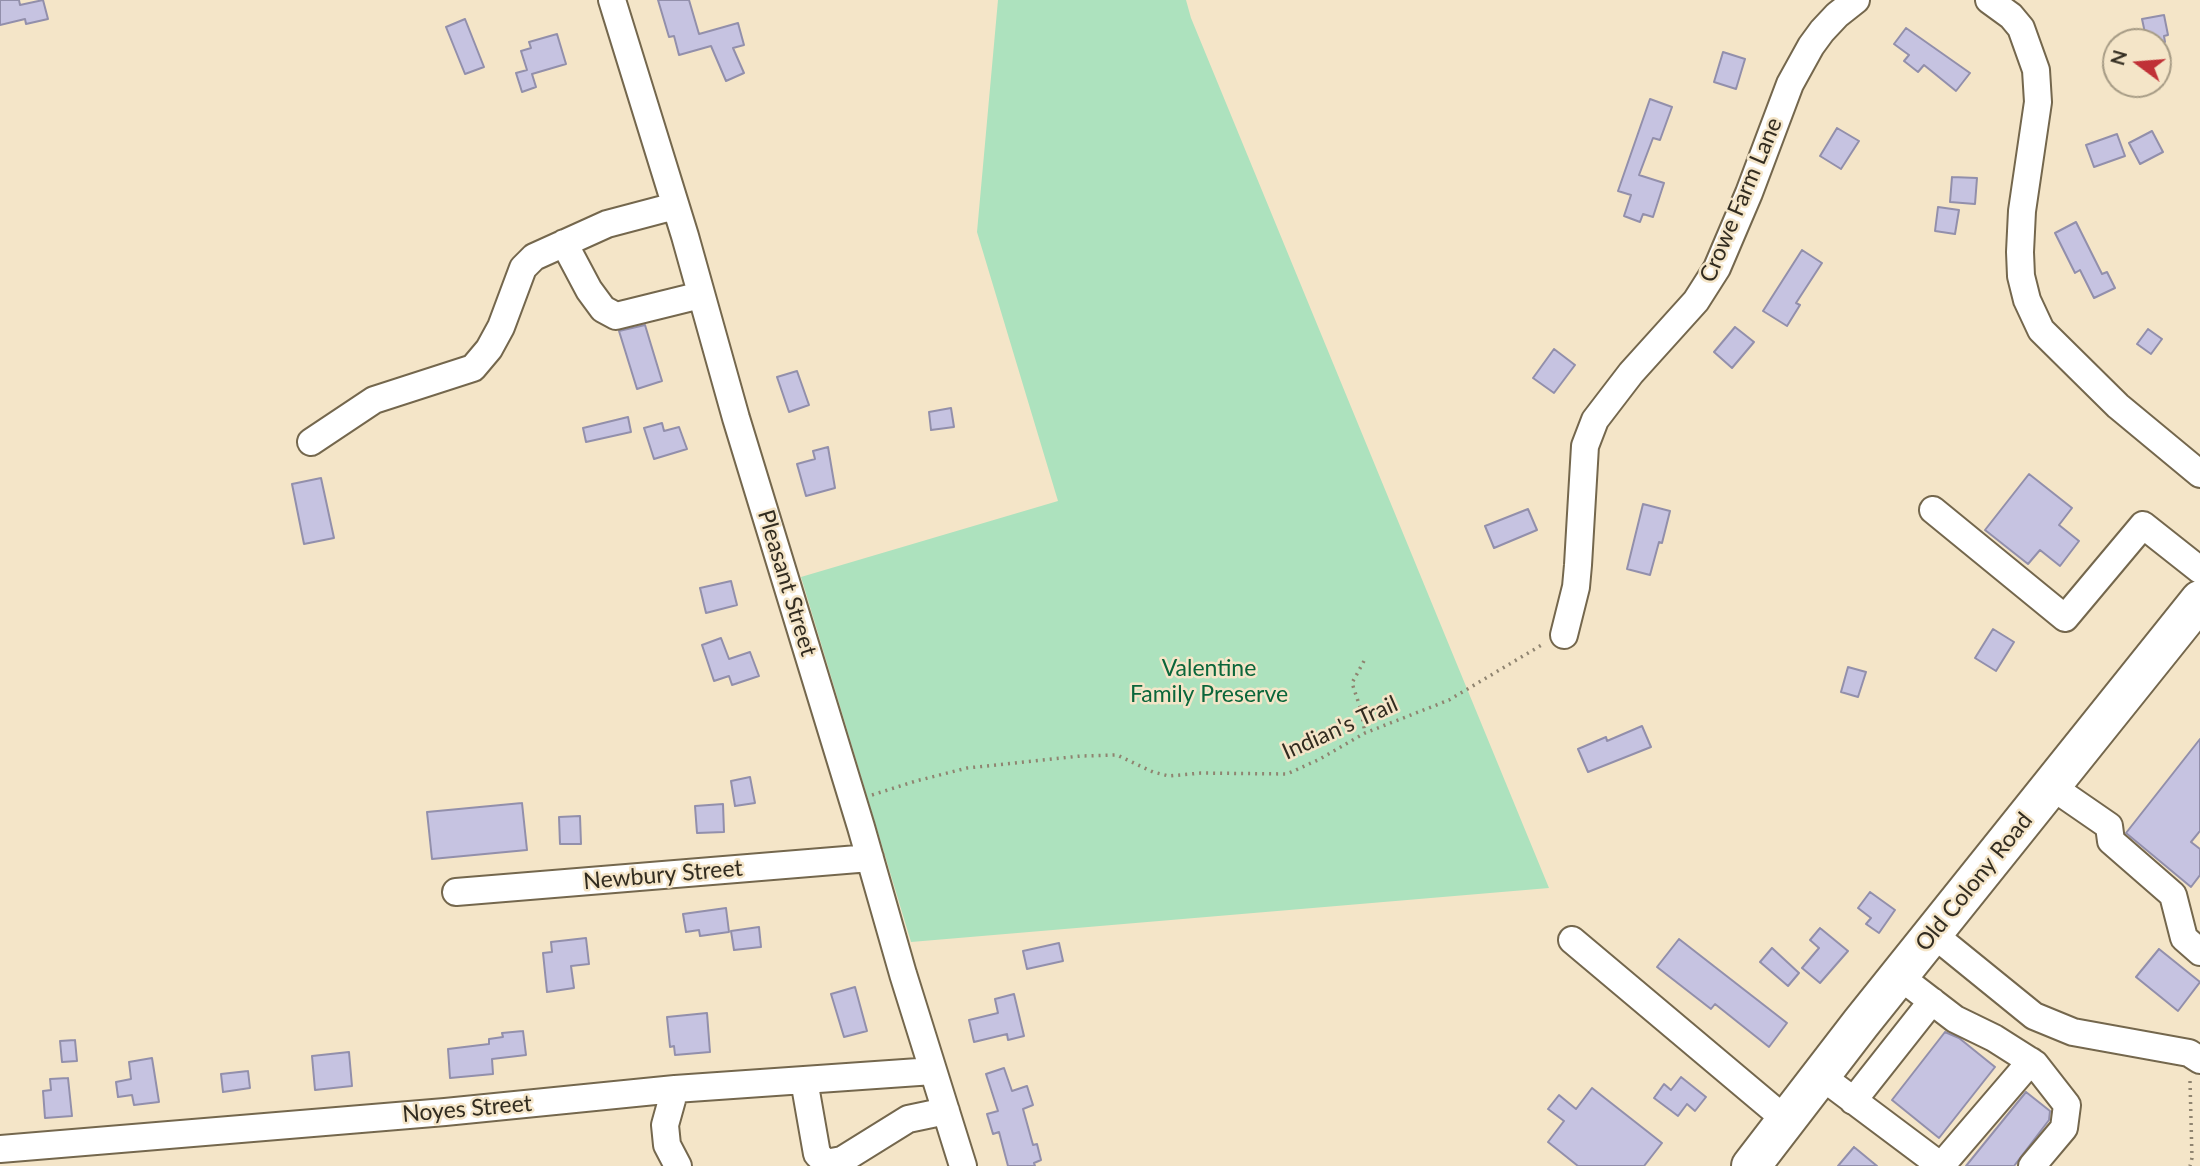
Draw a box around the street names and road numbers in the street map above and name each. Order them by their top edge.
street label: Crowe Farm Lane [1694,114,1788,286]
street label: Pleasant Street [752,507,822,659]
street label: Indian's Trail [1278,690,1402,766]
street label: Old Colony Road [1910,807,2038,957]
street label: Newbury Street [582,854,744,896]
street label: Noyes Street [401,1090,533,1128]

